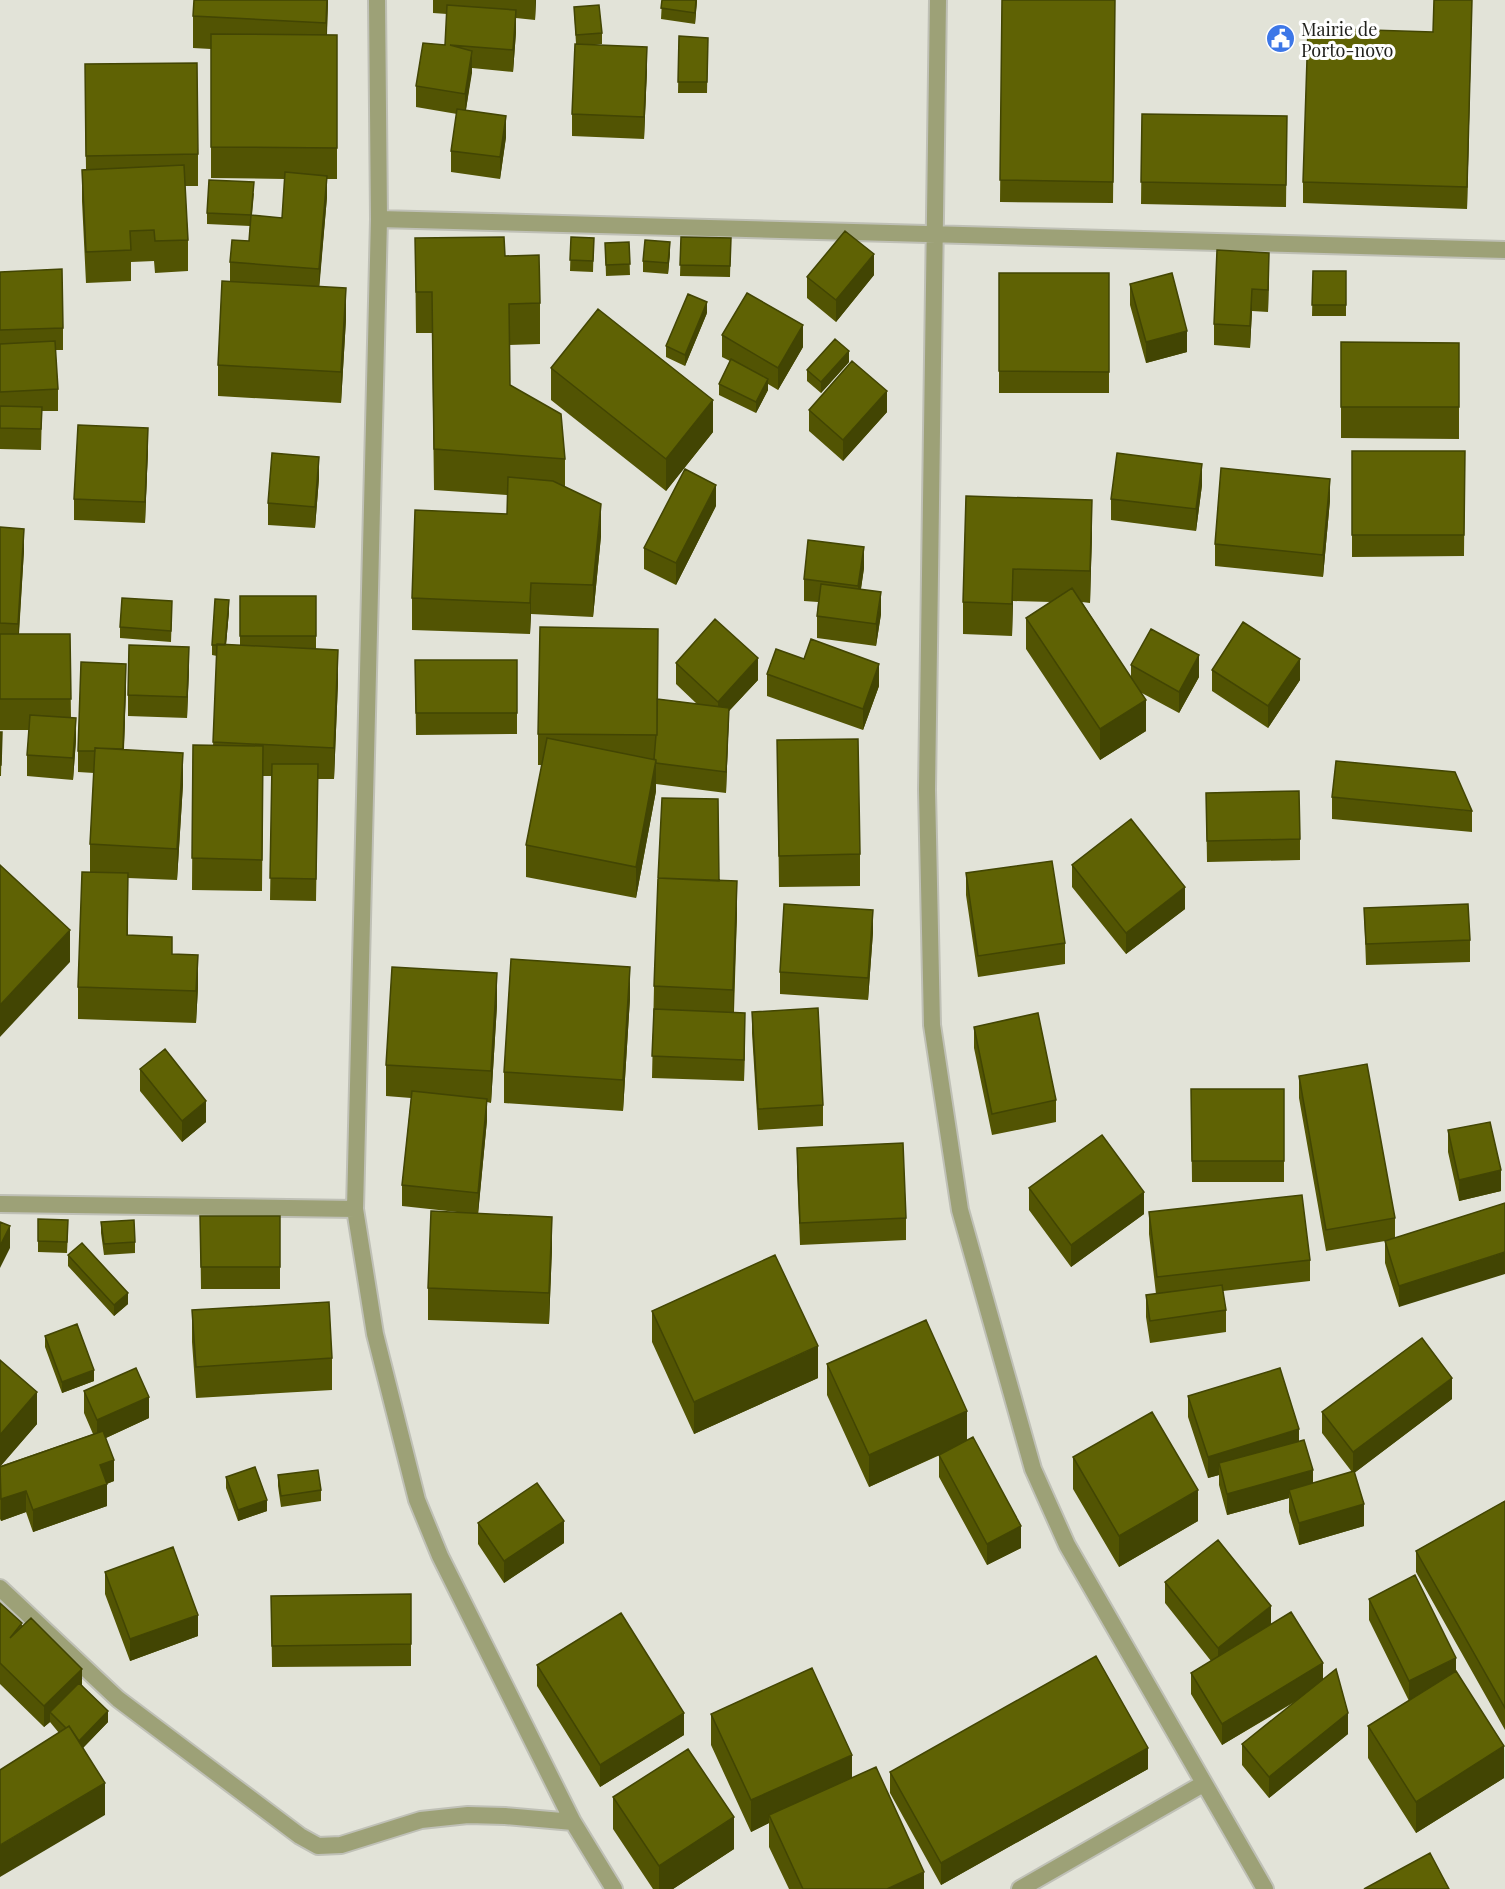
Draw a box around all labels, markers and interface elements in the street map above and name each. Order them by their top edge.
place label: Mairie de Porto-novo [1301,17,1394,62]
public building icon: Mairie de Porto-novo [1264,23,1296,55]

